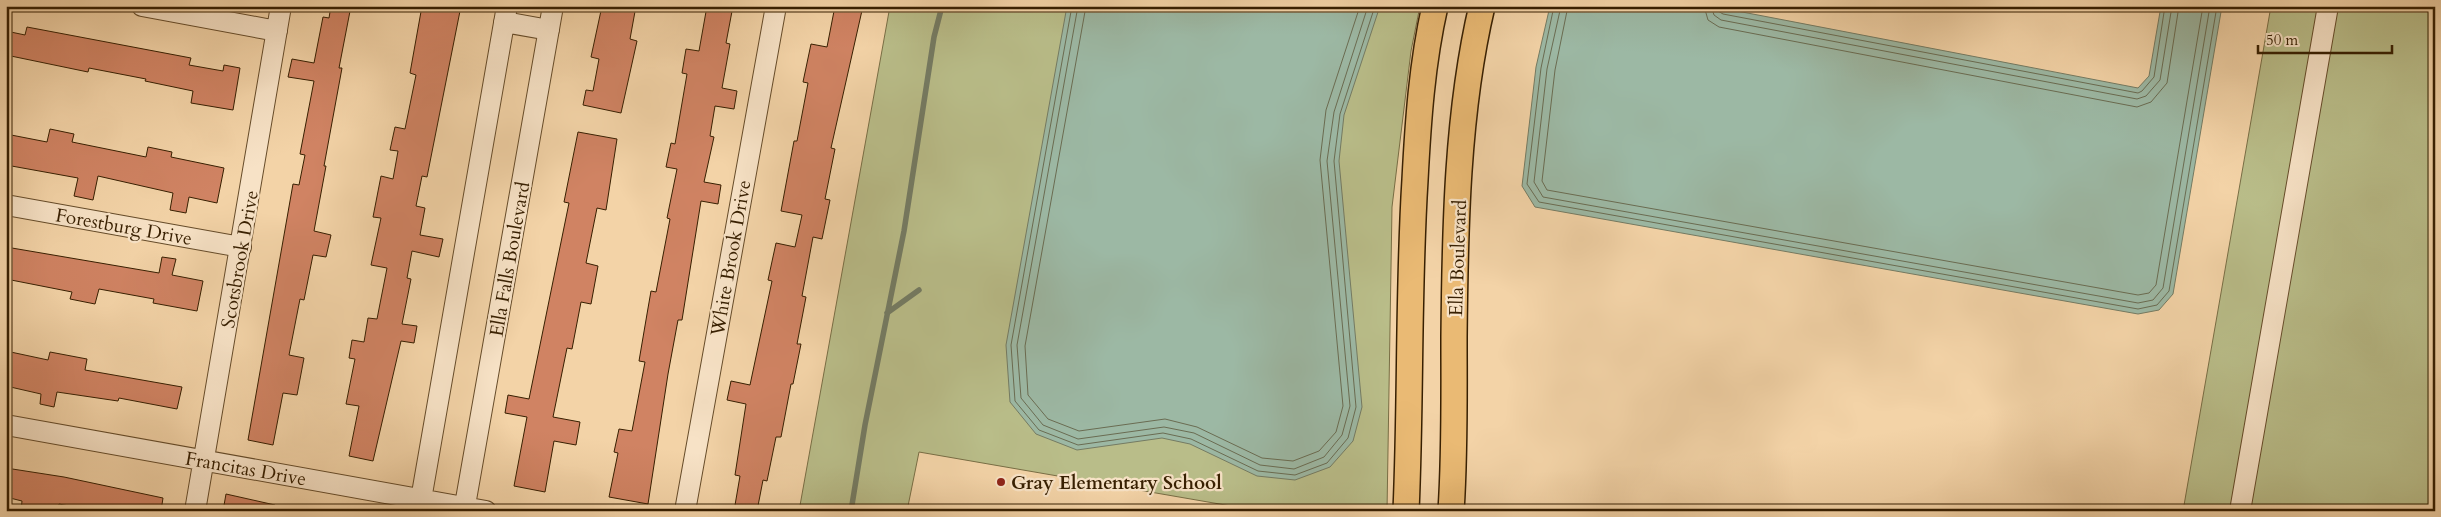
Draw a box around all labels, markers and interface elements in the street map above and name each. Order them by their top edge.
scale bar [2258,22,2392,54]
text: 50 m [2266,30,2298,50]
street label: White Brook Drive [704,178,758,339]
street label: Ella Falls Boulevard [484,180,536,339]
street label: Scotsbrook Drive [215,188,265,330]
street label: Ella Boulevard [1443,199,1473,317]
street label: Forestburg Drive [53,202,194,252]
street label: Francitas Drive [183,446,308,492]
place label: Gray Elementary School [1011,470,1222,496]
marker: Gray Elementary School [995,476,1007,488]

